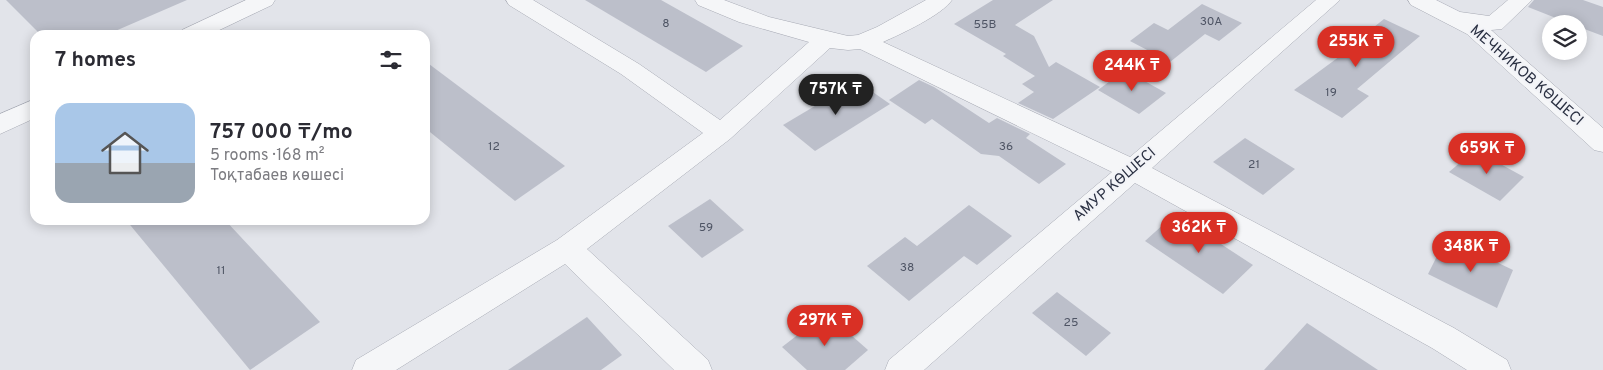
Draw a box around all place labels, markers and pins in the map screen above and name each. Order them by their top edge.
pin: 255K ₸ [1315,26,1397,68]
pin: 244K ₸ [1091,49,1173,92]
pin: 757K ₸ [795,74,877,116]
pin: 659K ₸ [1446,132,1528,175]
pin: 362K ₸ [1158,212,1240,254]
pin: 348K ₸ [1430,230,1512,273]
pin: 297K ₸ [784,304,866,347]

